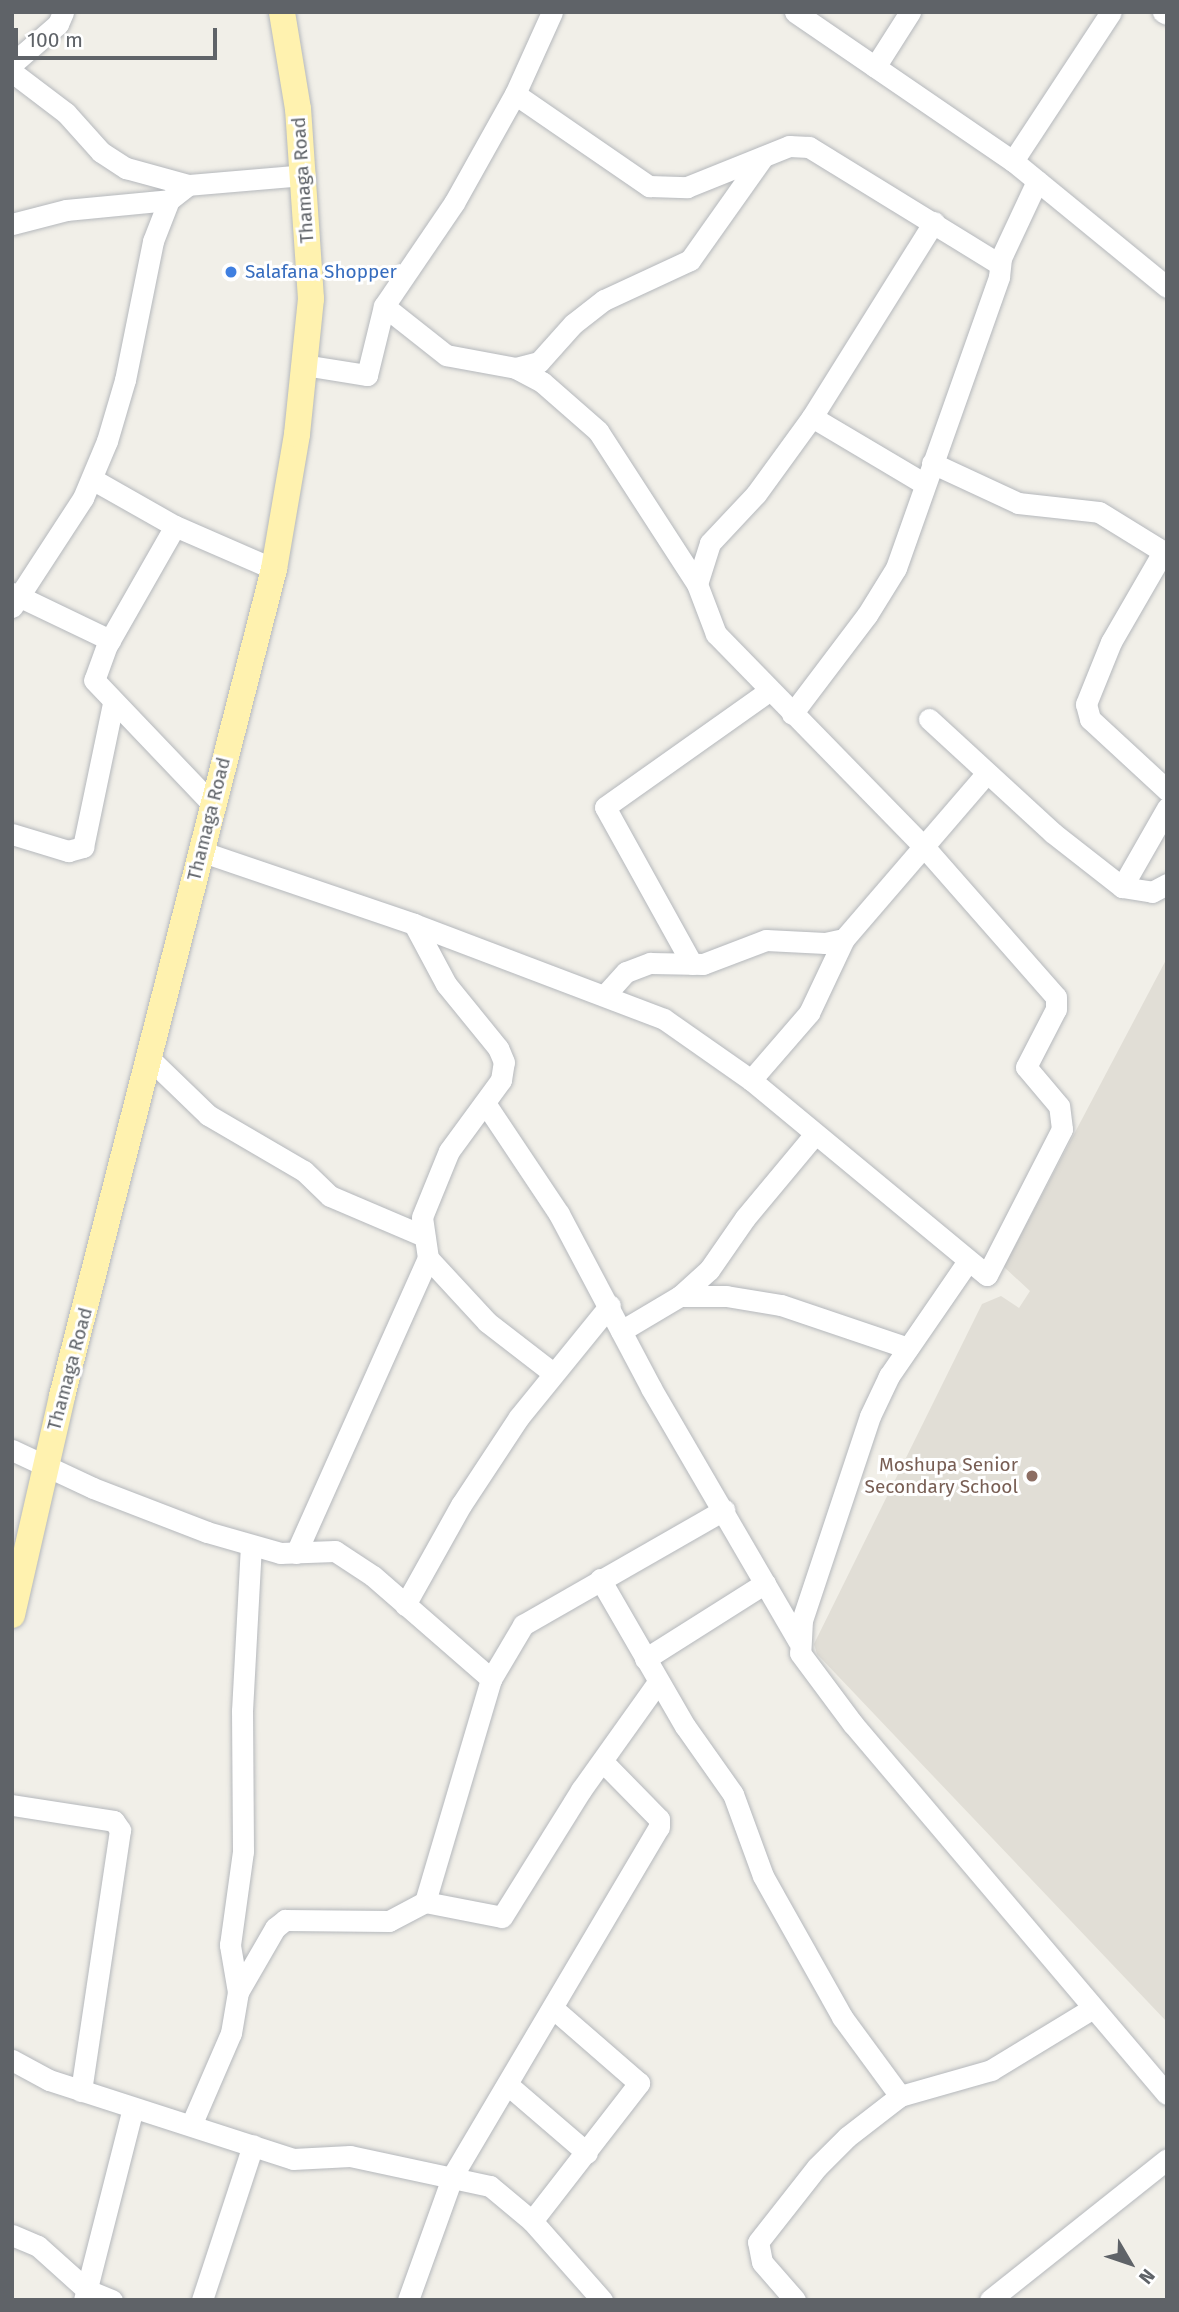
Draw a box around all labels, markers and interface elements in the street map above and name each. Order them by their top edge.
scale bar [18,14,220,58]
text: 100 m [27,27,83,53]
street label: Thamaga Road [287,116,319,244]
place label: Salafana Shopper [245,261,397,283]
marker: Salafana Shopper [223,264,239,280]
street label: Thamaga Road [183,755,235,883]
street label: Thamaga Road [43,1305,97,1433]
place label: Moshupa Senior Secondary School [865,1454,1018,1498]
marker: Moshupa Senior Secondary School [1024,1468,1040,1484]
north arrow [1095,2228,1165,2298]
text: N [1134,2264,1160,2289]

